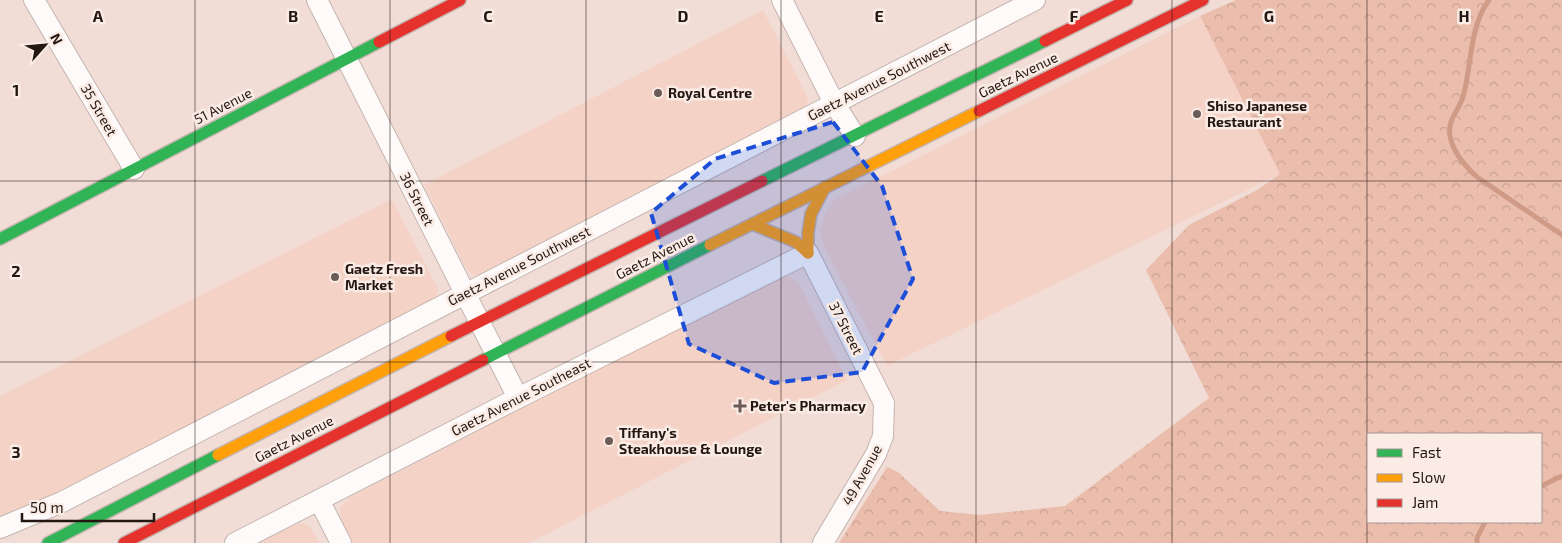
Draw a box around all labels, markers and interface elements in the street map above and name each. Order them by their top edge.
text: A [93,6,104,25]
text: B [288,6,298,25]
text: C [483,6,493,25]
text: D [678,6,689,25]
text: E [874,6,884,25]
text: F [1070,6,1079,25]
text: G [1264,6,1274,25]
text: H [1458,6,1470,25]
north arrow [20,20,70,70]
text: N [47,31,67,47]
street label: Gaetz Avenue Southwest [805,37,953,124]
street label: Gaetz Avenue [975,48,1060,101]
text: 1 [13,80,19,99]
street label: 35 Street [78,81,121,139]
street label: 51 Avenue [191,84,255,127]
place label: Royal Centre [668,84,752,101]
marker: Royal Centre [652,87,664,99]
place label: Shiso Japanese Restaurant [1207,97,1307,130]
marker: Shiso Japanese Restaurant [1191,108,1203,120]
street label: 36 Street [397,169,438,228]
street label: Gaetz Avenue Southwest [445,222,593,309]
street label: Gaetz Avenue [613,228,697,283]
place label: Gaetz Fresh Market [345,260,423,293]
text: 2 [11,261,21,280]
marker: Gaetz Fresh Market [329,271,341,283]
street label: 37 Street [826,299,867,357]
street label: Gaetz Avenue Southeast [448,354,593,439]
place label: Peter's Pharmacy [750,397,866,414]
marker: Peter's Pharmacy [734,400,746,412]
street label: Gaetz Avenue [252,411,336,466]
place label: Tiffany's Steakhouse & Lounge [619,424,762,457]
legend [1367,433,1542,523]
marker: Tiffany's Steakhouse & Lounge [603,435,615,447]
text: 3 [11,442,21,461]
street label: 49 Avenue [838,442,885,508]
text: Fast [1412,443,1442,461]
text: Slow [1412,468,1446,486]
scale bar [22,490,155,522]
text: Jam [1412,493,1438,511]
text: 50 m [30,498,64,516]

